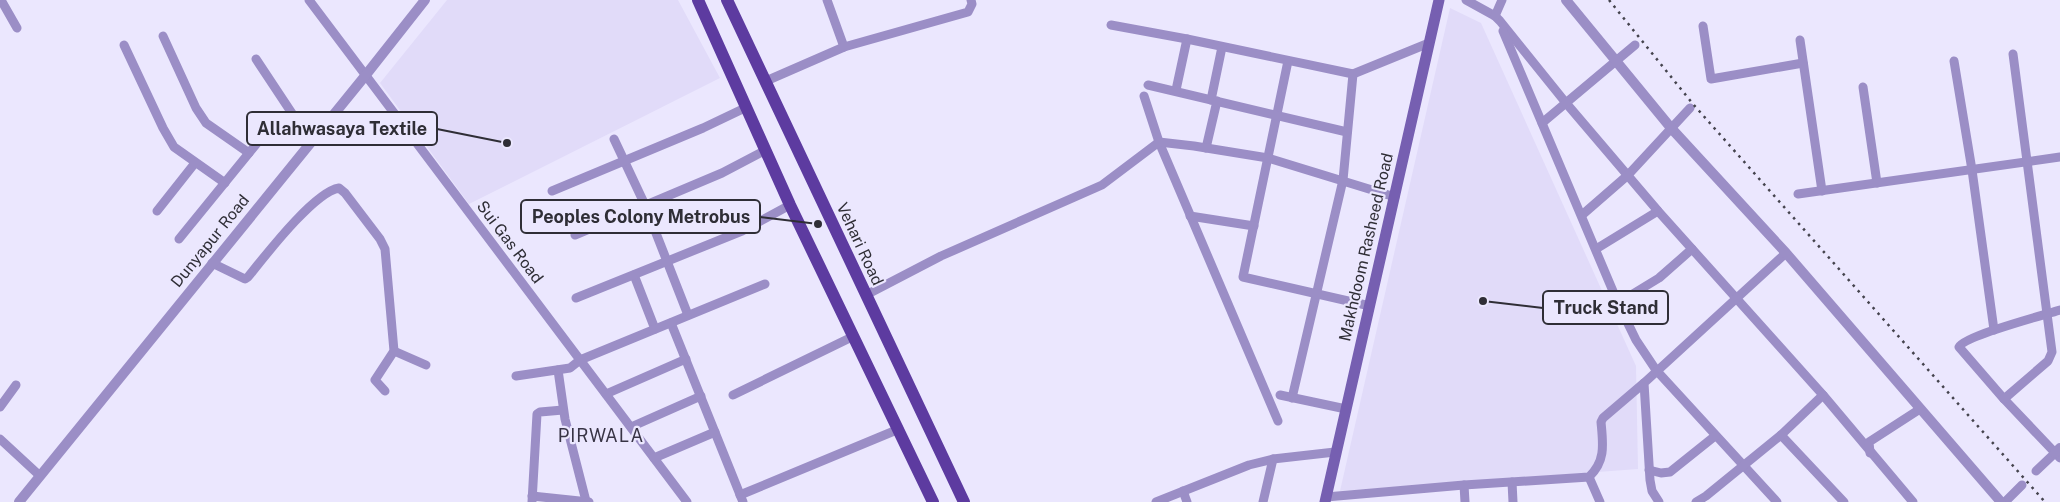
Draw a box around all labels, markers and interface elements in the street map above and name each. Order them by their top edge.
callout: Allahwasaya Textile [247,112,437,145]
text: Allahwasaya Textile [257,118,427,139]
street label: Makhdoom Rasheed Road [1335,151,1397,343]
street label: Dunyapur Road [167,191,253,291]
street label: Sui Gas Road [473,197,547,287]
callout: Peoples Colony Metrobus [521,200,760,233]
street label: Vehari Road [833,200,887,288]
text: Peoples Colony Metrobus [532,206,750,227]
callout: Truck Stand [1543,291,1668,324]
text: Truck Stand [1554,297,1658,318]
district label: PIRWALA [558,425,644,446]

